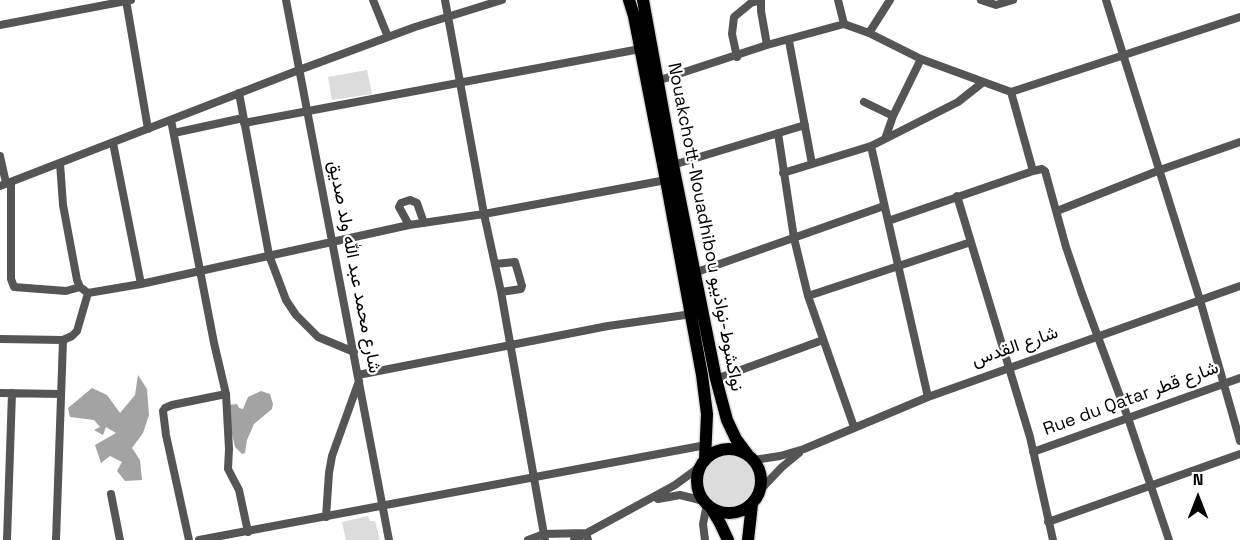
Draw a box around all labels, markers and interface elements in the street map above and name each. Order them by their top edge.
street label: Nouakchott-Nouadhibou نواكشوط-نواذيبو [663,61,747,393]
street label: شارع محمد عبد الله ولد صديق [323,159,385,375]
street label: شارع القدس [969,322,1061,372]
street label: Rue du Qatar شارع قطر [1040,357,1222,441]
north arrow [1168,468,1228,528]
text: N [1193,469,1203,490]

